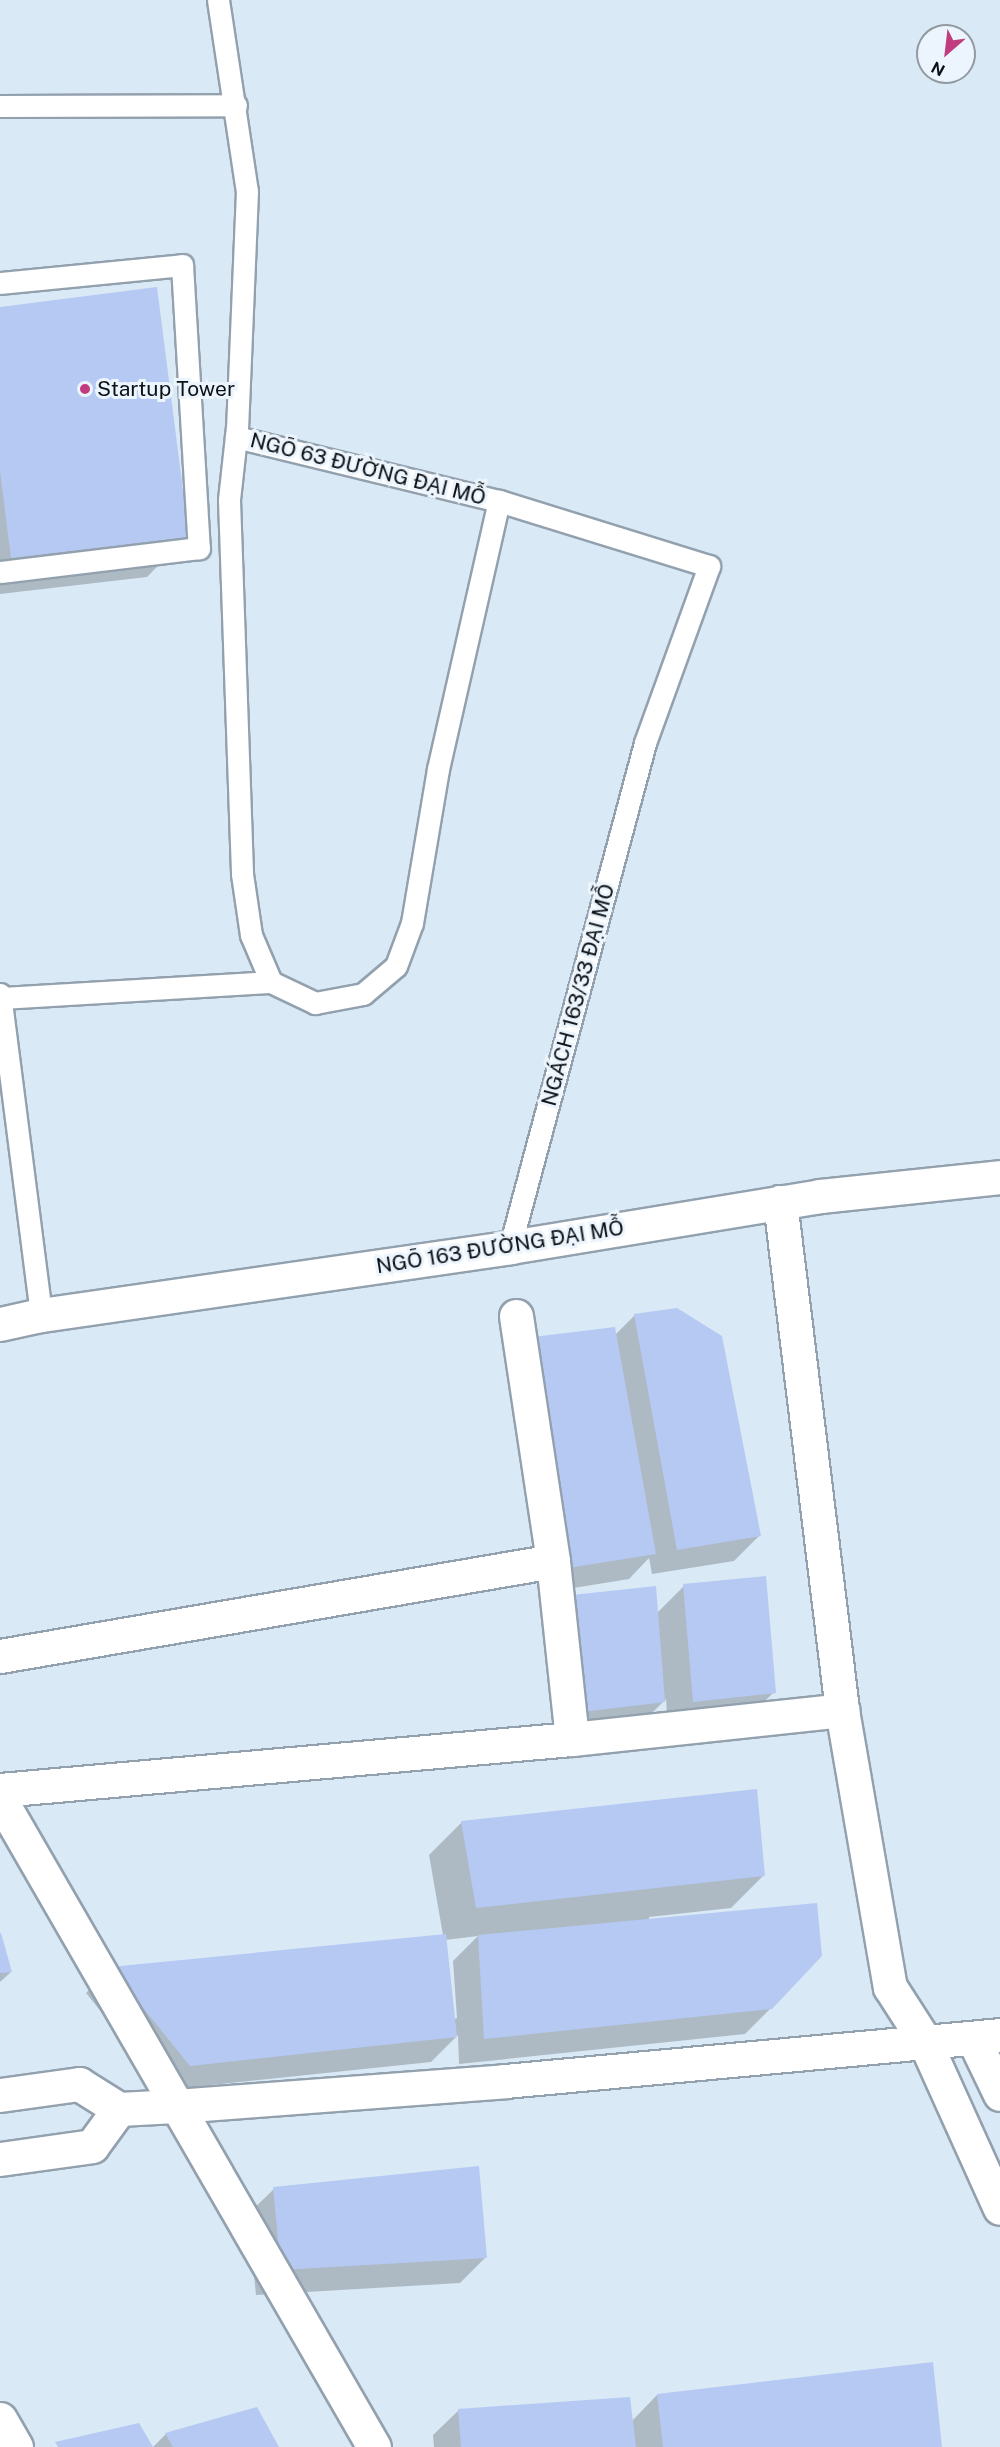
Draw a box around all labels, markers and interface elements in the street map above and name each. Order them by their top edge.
north arrow [916,24,976,84]
text: N [928,57,948,80]
place label: Startup Tower [97,376,235,402]
marker: Startup Tower [78,382,92,396]
street label: NGÕ 63 ĐƯỜNG ĐẠI MỖ [248,428,488,510]
street label: NGÁCH 163/33 ĐẠI MỖ [536,881,620,1109]
street label: NGÕ 163 ĐƯỜNG ĐẠI MỖ [374,1215,626,1279]

